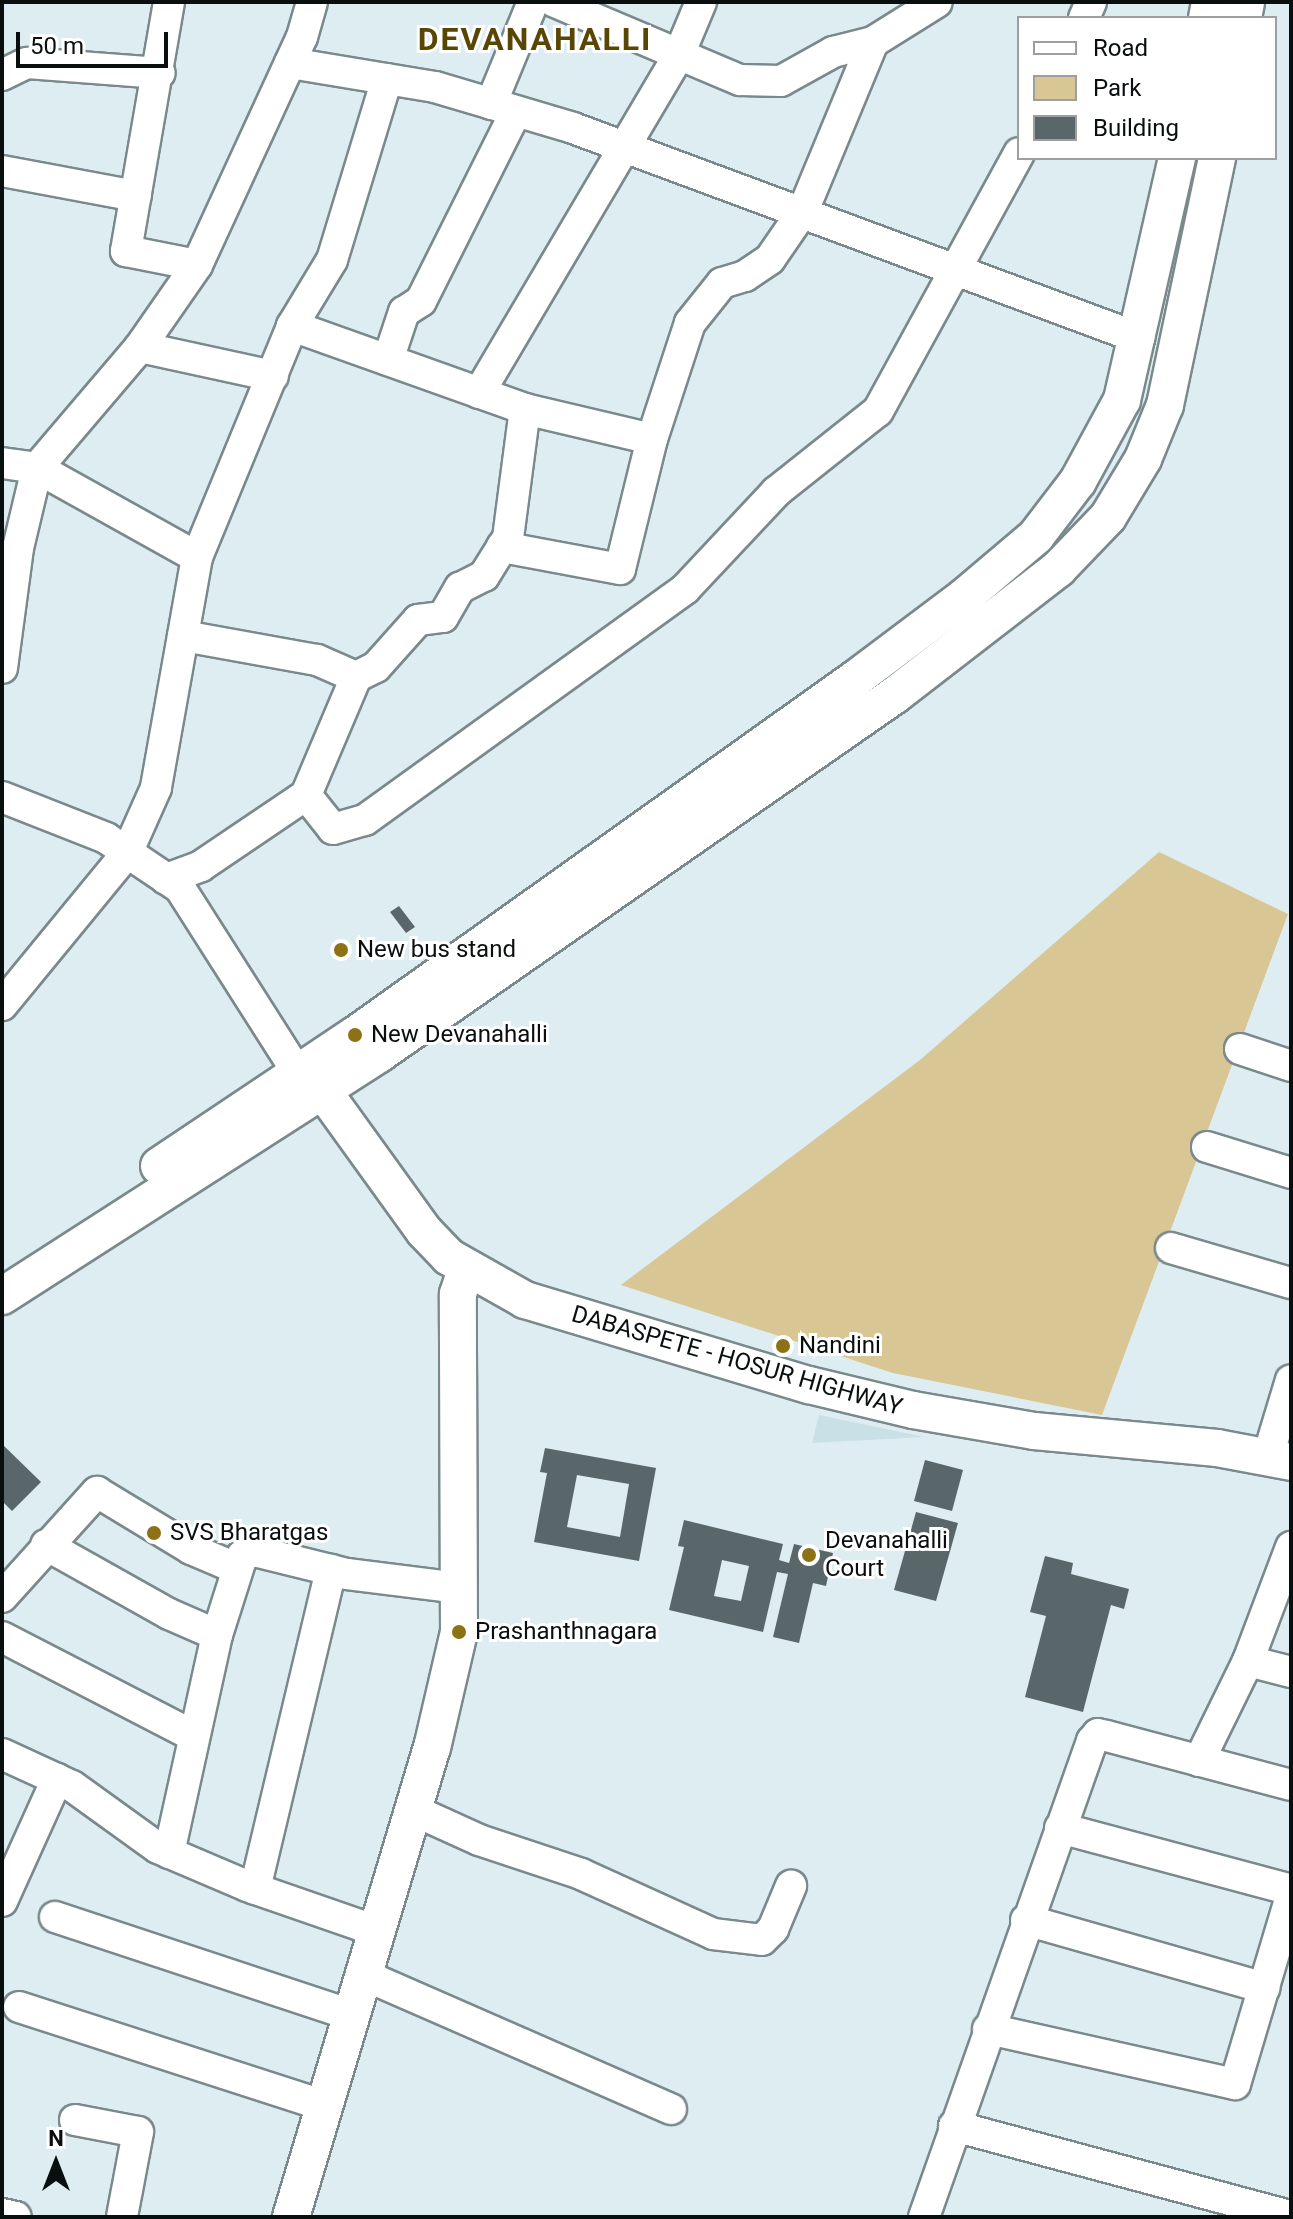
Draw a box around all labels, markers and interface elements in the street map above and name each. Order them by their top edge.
scale bar [20,16,172,66]
legend [1017,16,1277,160]
district label: DEVANAHALLI [418,20,652,58]
text: 50 m [30,32,84,60]
text: Road [1093,34,1148,62]
text: Park [1093,74,1141,102]
text: Building [1093,114,1179,142]
place label: New bus stand [357,936,516,964]
marker: New bus stand [332,941,350,959]
place label: New Devanahalli [371,1021,548,1049]
marker: New Devanahalli [346,1026,364,1044]
street label: DABASPETE - HOSUR HIGHWAY [568,1300,906,1422]
place label: Nandini [799,1332,881,1360]
marker: Nandini [774,1337,792,1355]
place label: SVS Bharatgas [170,1519,328,1547]
marker: SVS Bharatgas [145,1524,163,1542]
place label: Devanahalli Court [825,1527,948,1583]
marker: Devanahalli Court [800,1546,818,1564]
place label: Prashanthnagara [475,1618,657,1646]
marker: Prashanthnagara [450,1623,468,1641]
north arrow [16,2123,96,2203]
text: N [48,2126,64,2151]

